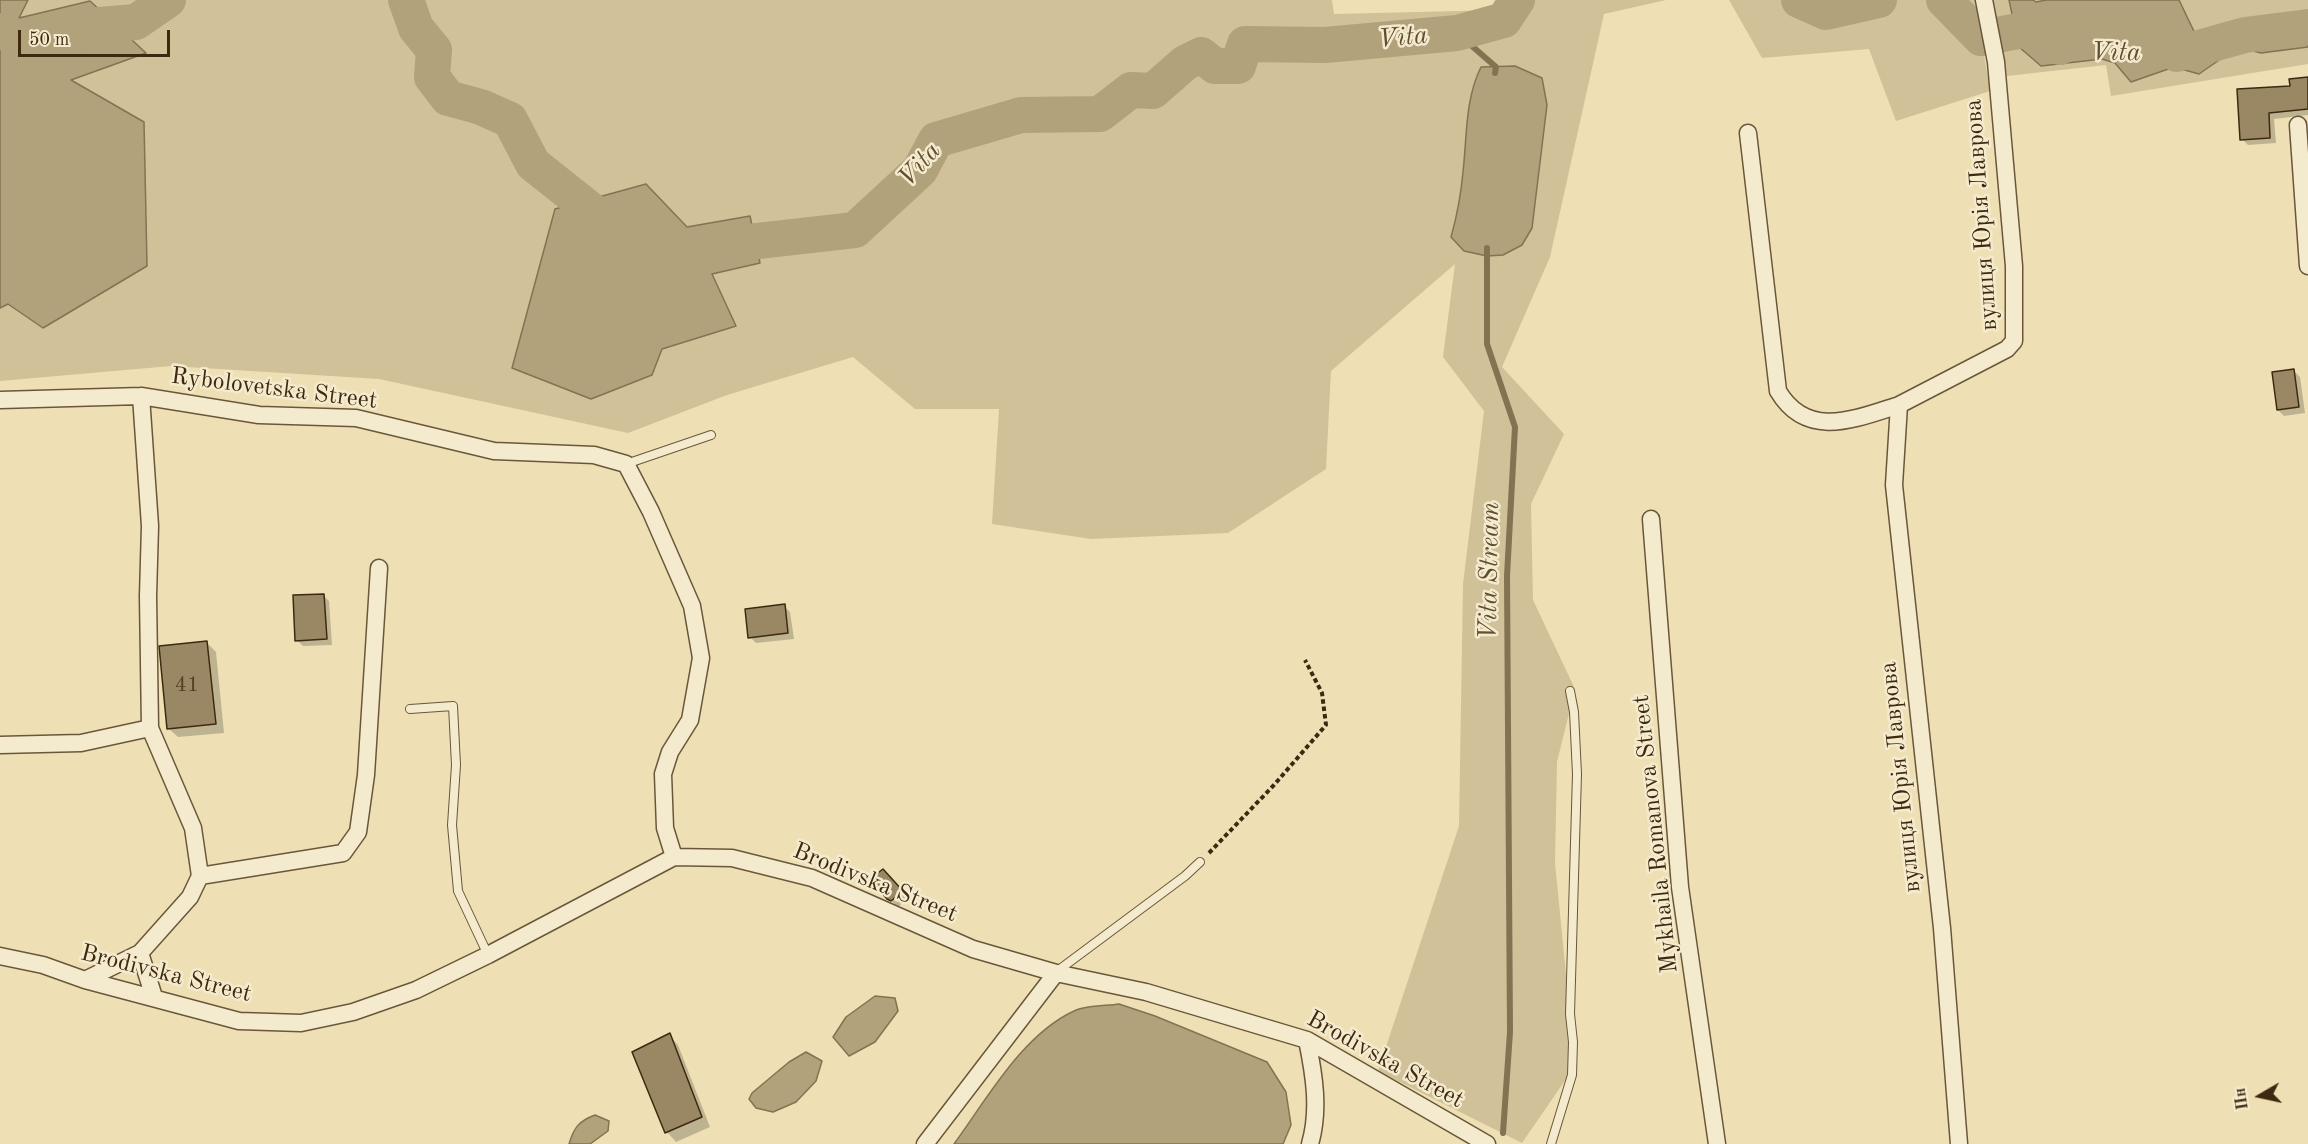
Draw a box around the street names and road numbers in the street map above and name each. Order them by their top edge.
street label: вулиця Юрія Лаврова [1960,98,2004,332]
street label: Rybolovetska Street [169,362,379,416]
street label: вулиця Юрія Лаврова [1875,660,1927,894]
street label: Mykhaila Romanova Street [1627,693,1685,975]
street label: Brodivska Street [788,837,962,929]
street label: Brodivska Street [78,939,254,1009]
street label: Brodivska Street [1301,1005,1469,1115]

